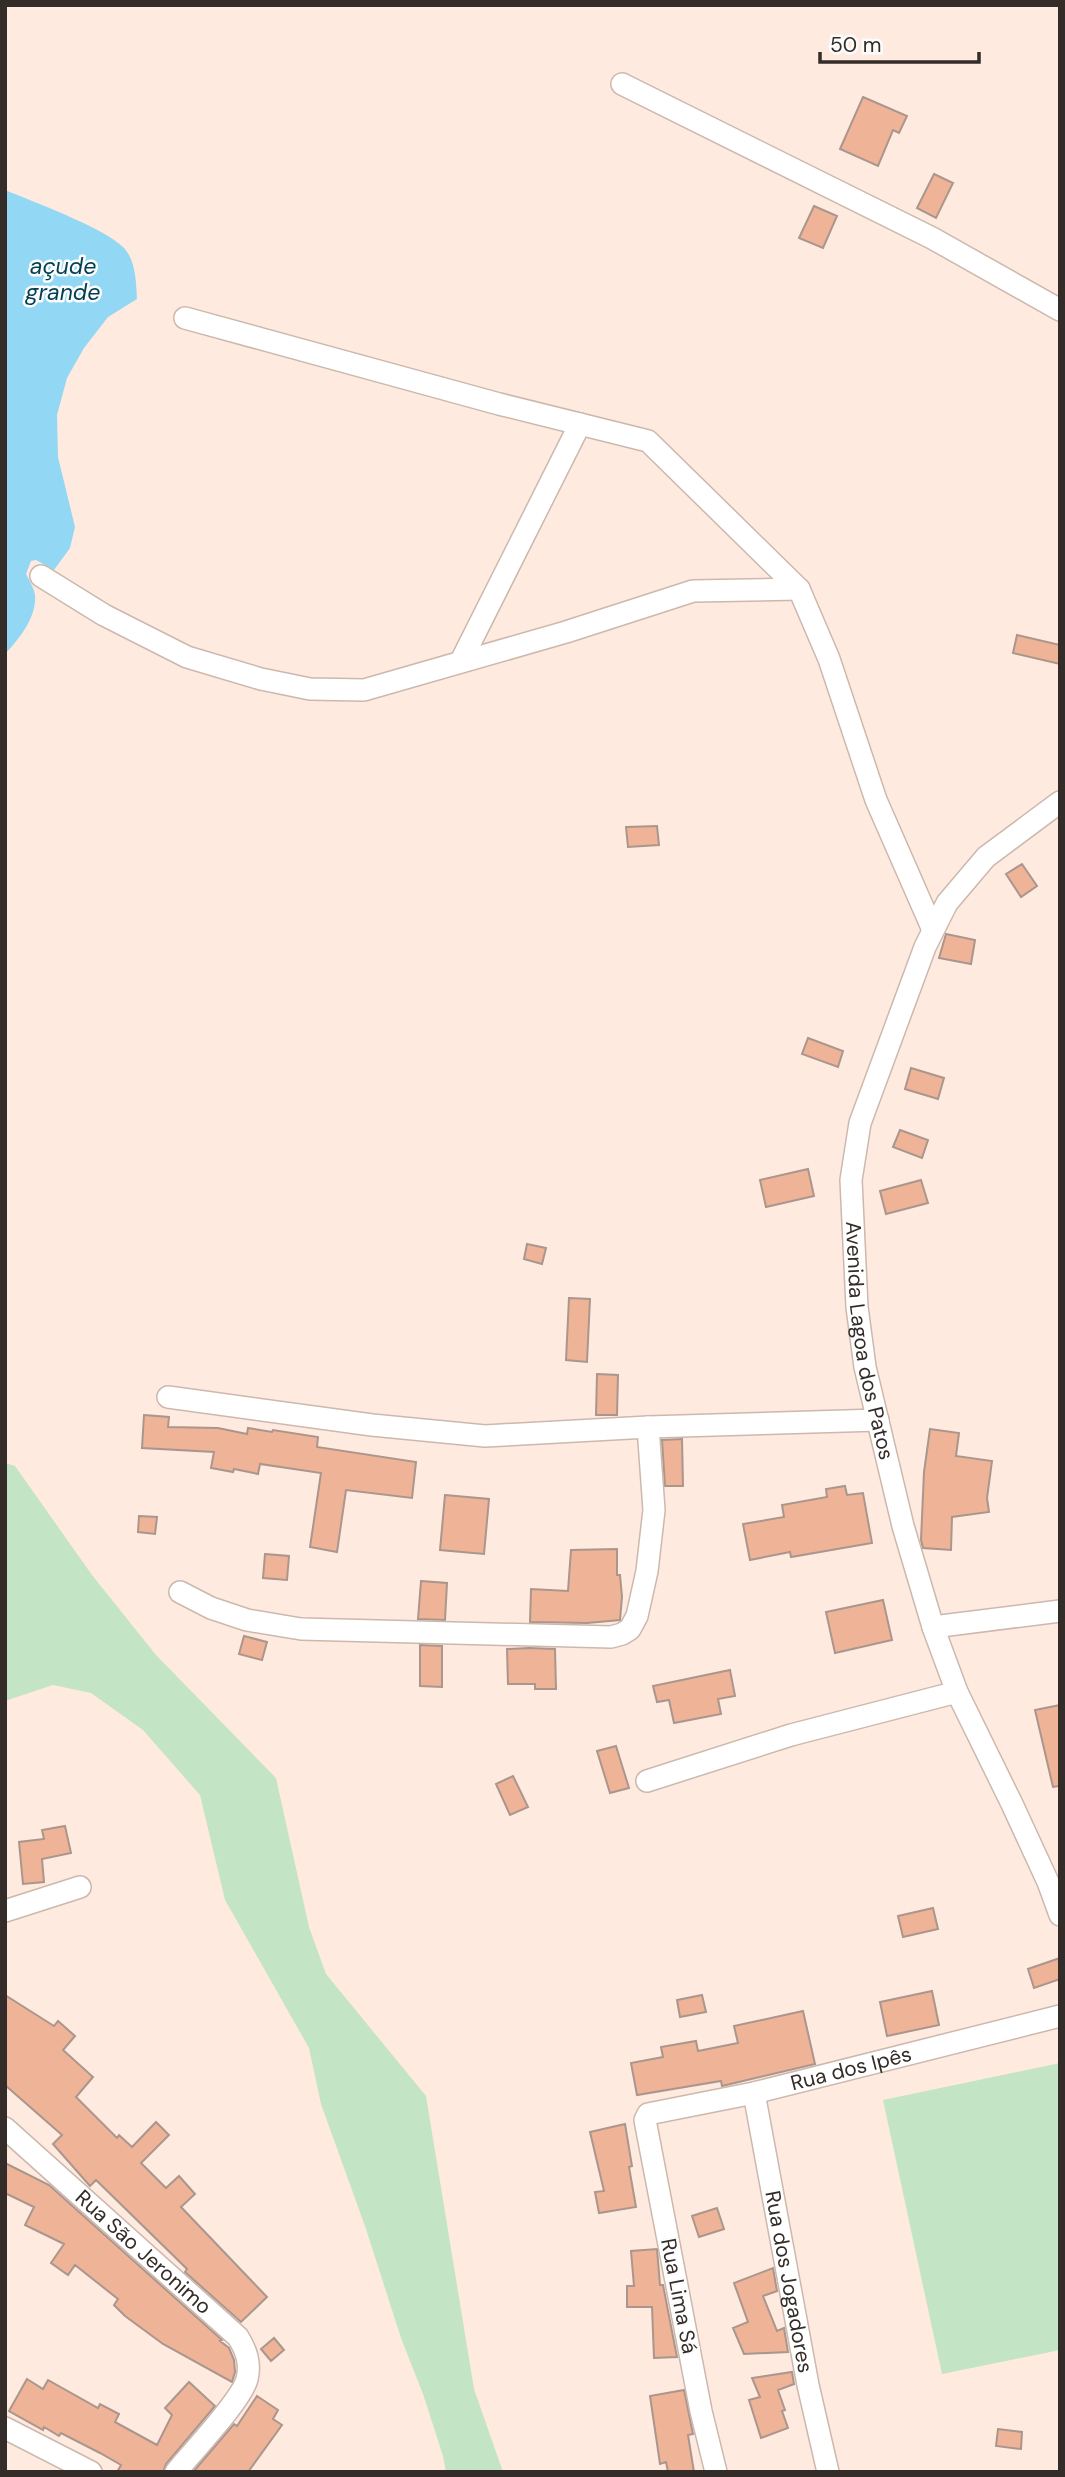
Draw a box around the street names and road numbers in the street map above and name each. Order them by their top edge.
street label: Avenida Lagoa dos Patos [839,1220,901,1463]
street label: Rua dos Ipês [788,2040,915,2097]
street label: Rua São Jeronimo [69,2184,218,2321]
street label: Rua dos Jogadores [758,2189,819,2375]
street label: Rua Lima Sá [654,2236,704,2356]

